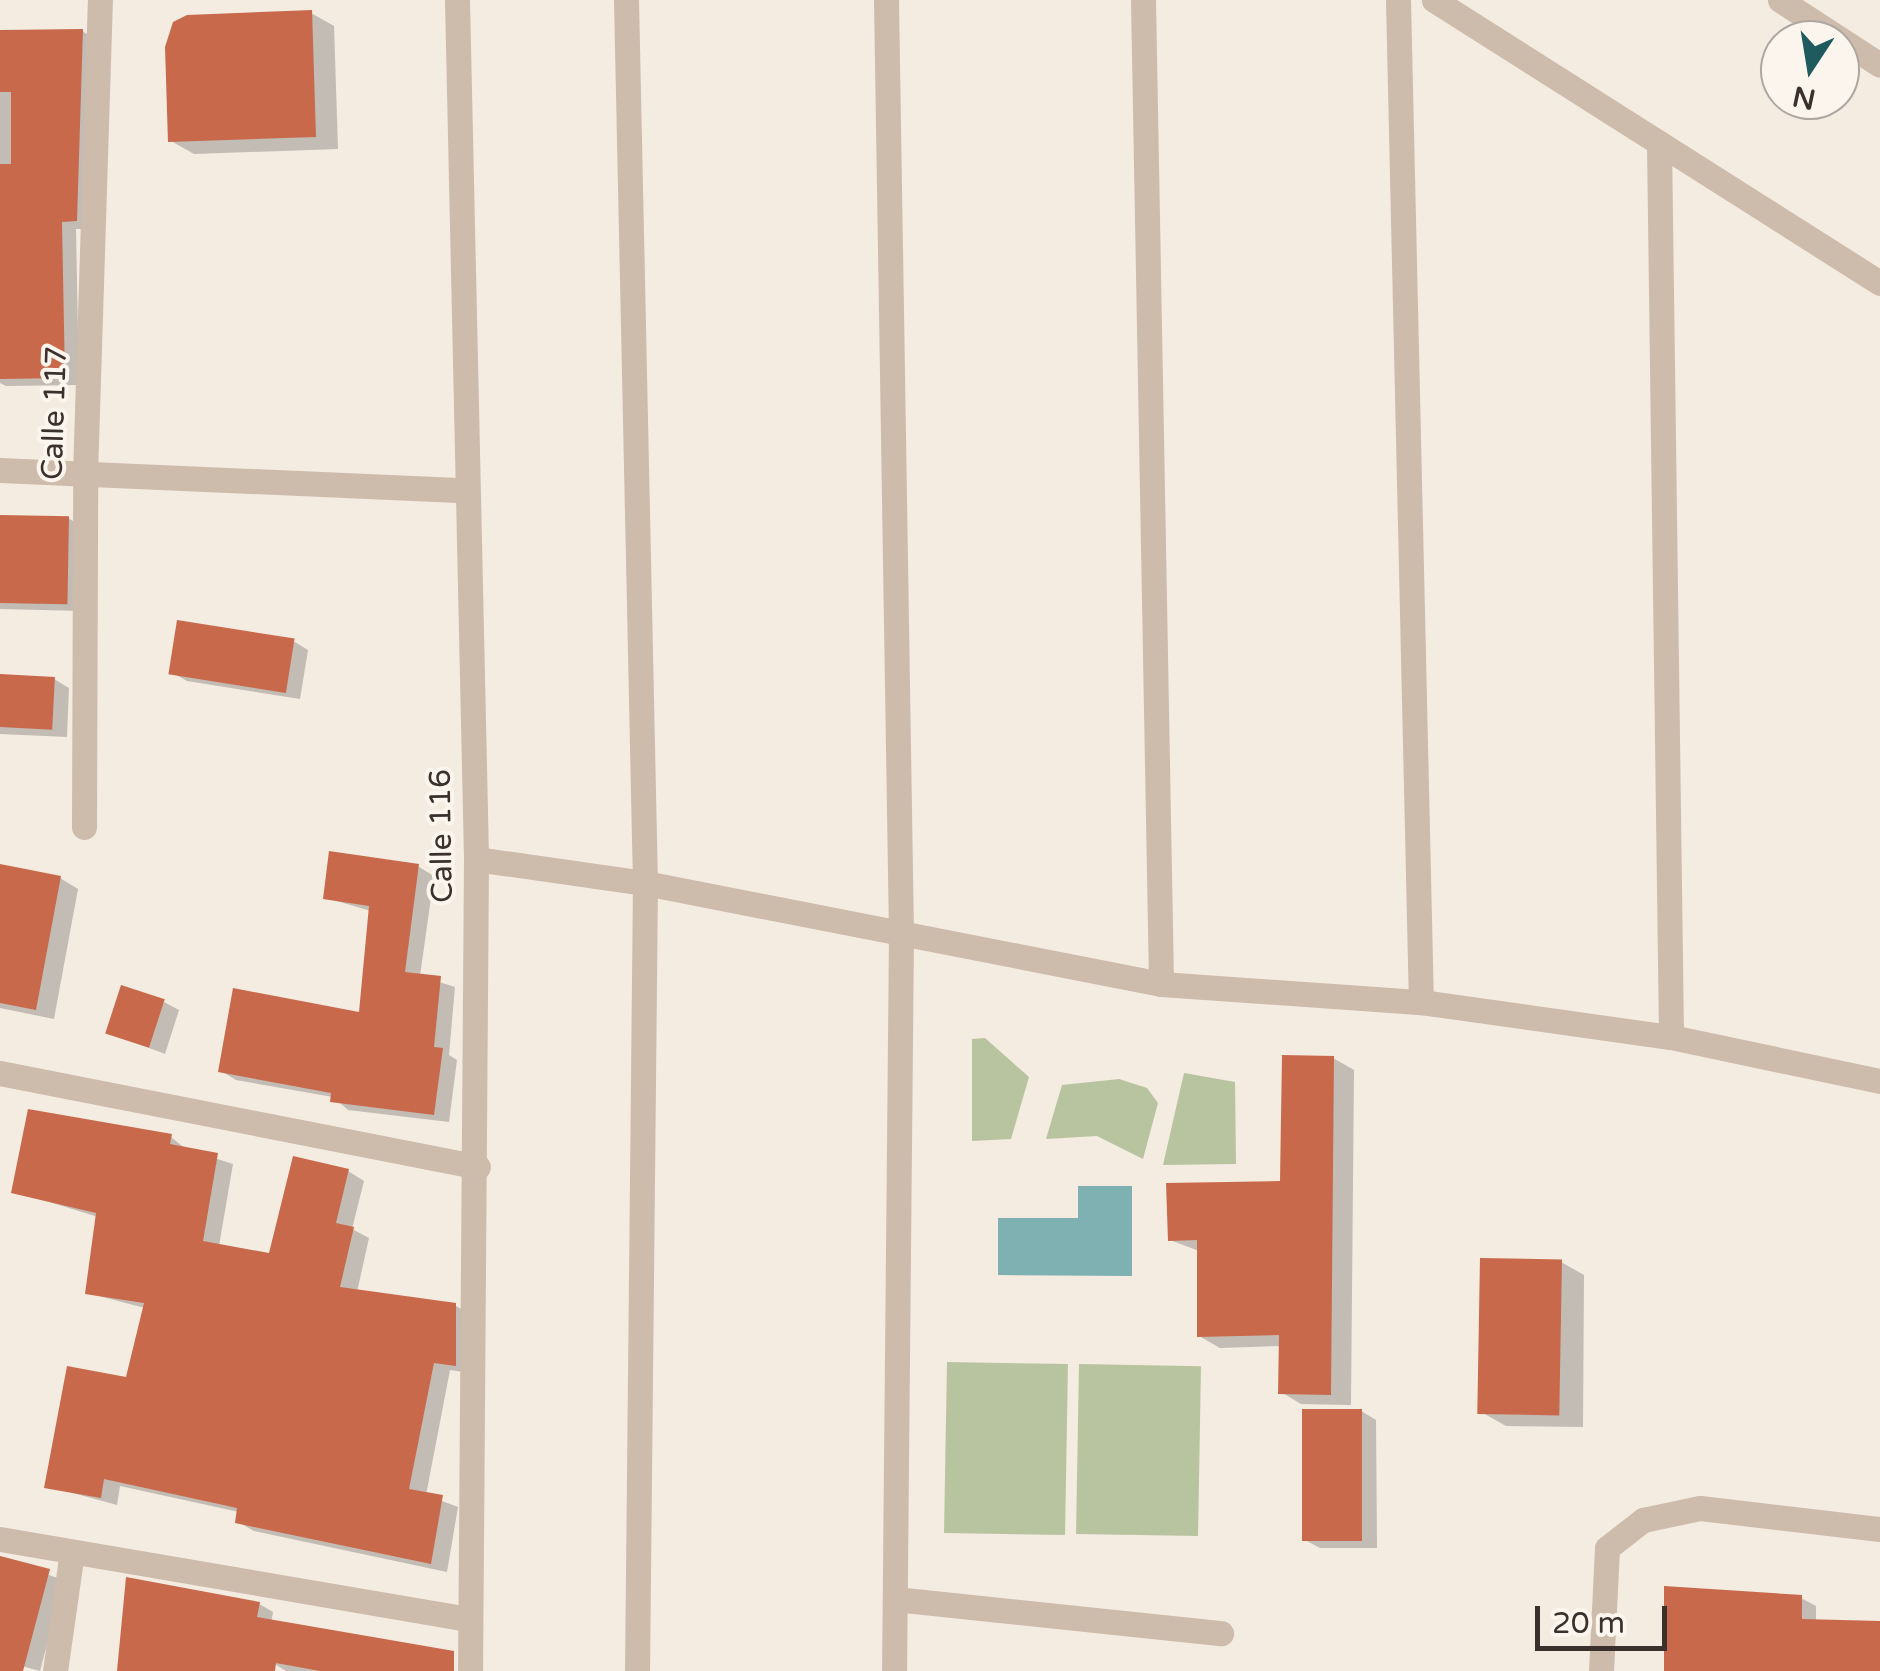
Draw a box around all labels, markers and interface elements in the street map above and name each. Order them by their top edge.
north arrow [1760,20,1860,120]
text: N [1790,78,1819,116]
street label: Calle 117 [35,345,75,481]
street label: Calle 116 [423,769,461,903]
scale bar [1540,1586,1672,1648]
text: 20 m [1552,1605,1625,1642]

